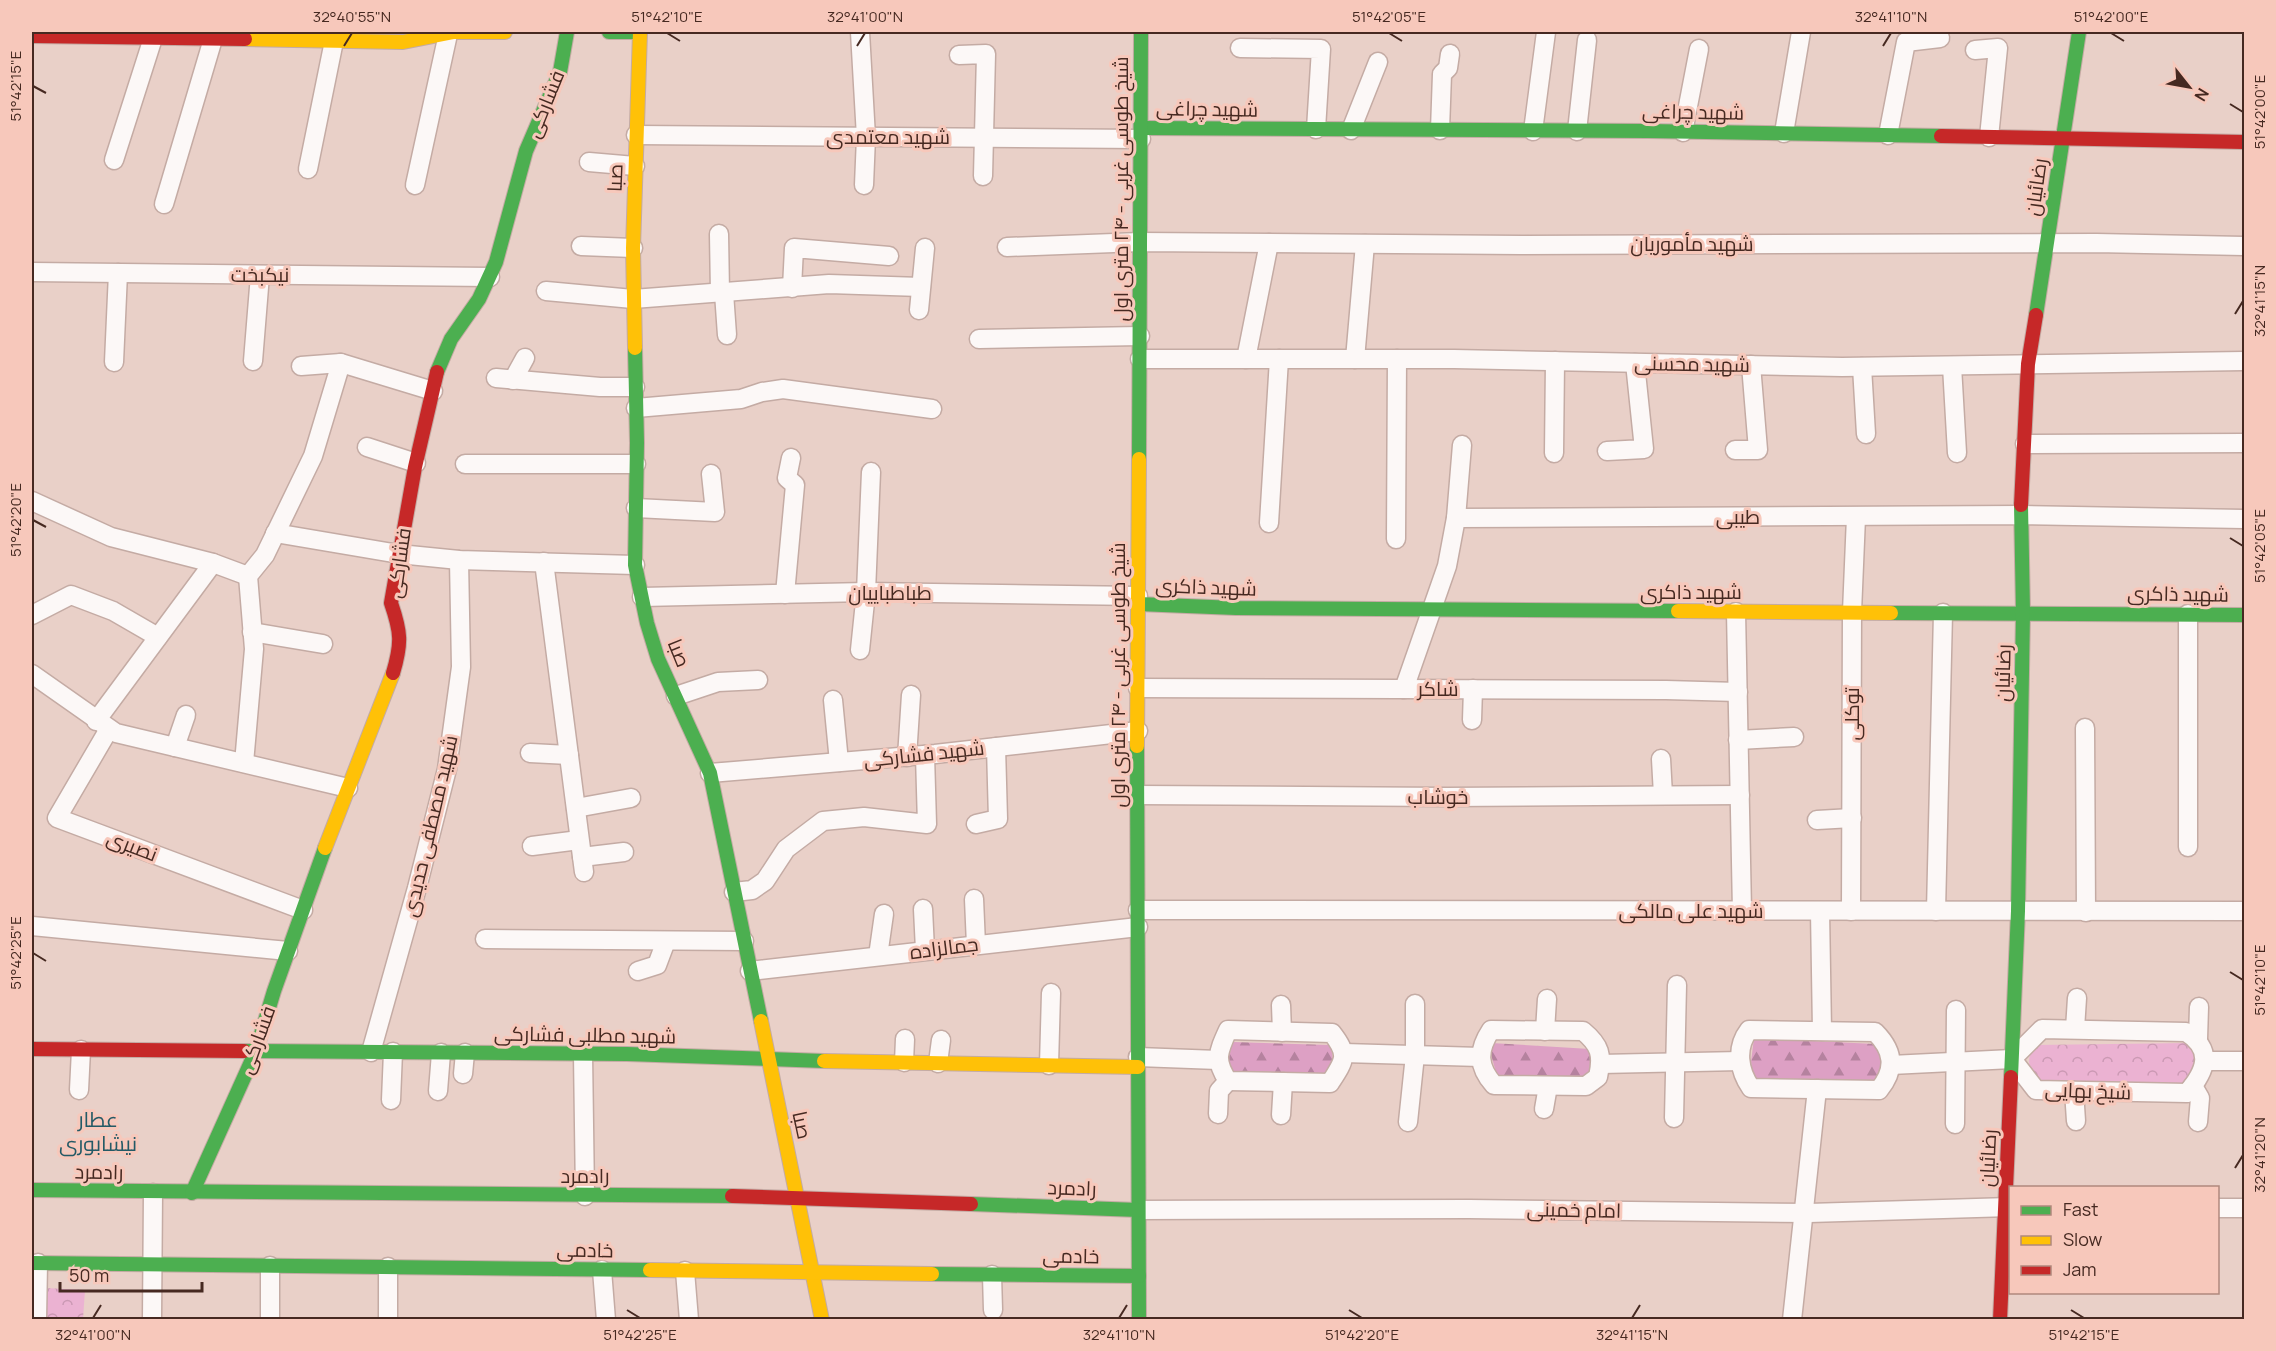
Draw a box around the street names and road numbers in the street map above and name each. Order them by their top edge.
street label: شیخ طوسی غربی - ۲۴ متری اول [1107,57,1135,321]
street label: فشارکی [519,66,570,142]
street label: شهید چراغی [1156,94,1258,123]
street label: شهید چراغی [1642,97,1744,126]
street label: شهید معتمدی [826,123,950,150]
street label: رضائیان [2018,156,2053,218]
street label: صبا [601,163,628,193]
street label: شهید مأموریان [1630,230,1754,257]
street label: نیکبخت [231,261,289,288]
street label: شهید محسنی [1634,349,1750,378]
street label: طیبی [1716,503,1760,530]
street label: فشارکی [380,526,417,600]
street label: شیخ طوسی غربی - ۲۴ متری اول [1104,543,1132,807]
street label: شهید ذاکری [1155,571,1257,602]
street label: شهید ذاکری [1640,578,1742,605]
street label: طباطباییان [848,579,932,606]
street label: شهید ذاکری [2127,579,2229,608]
street label: صبا [662,635,697,671]
street label: رضائیان [1988,644,2017,702]
street label: شاکر [1417,675,1458,702]
street label: توکلی [1838,687,1865,741]
street label: شهید مصطفی حدیدی [396,733,464,919]
street label: شهید فشارکی [862,734,986,773]
street label: خوشاب [1408,783,1468,810]
street label: نصیری [103,824,161,867]
street label: شهید علی مالکی [1618,897,1764,924]
street label: جمالزاده [908,930,980,965]
street label: فشارکی [232,1002,281,1078]
street label: شهید مطلبی فشارکی [494,1019,676,1050]
street label: شیخ بهایی [2044,1075,2132,1107]
street label: صبا [786,1108,819,1141]
street label: رضائیان [1973,1128,2002,1188]
street label: رادمرد [74,1158,124,1185]
street label: رادمرد [561,1162,609,1189]
street label: رادمرد [1047,1173,1097,1202]
street label: امام خمینی [1526,1195,1622,1225]
street label: خادمی [556,1236,614,1263]
street label: خادمی [1042,1242,1100,1269]

